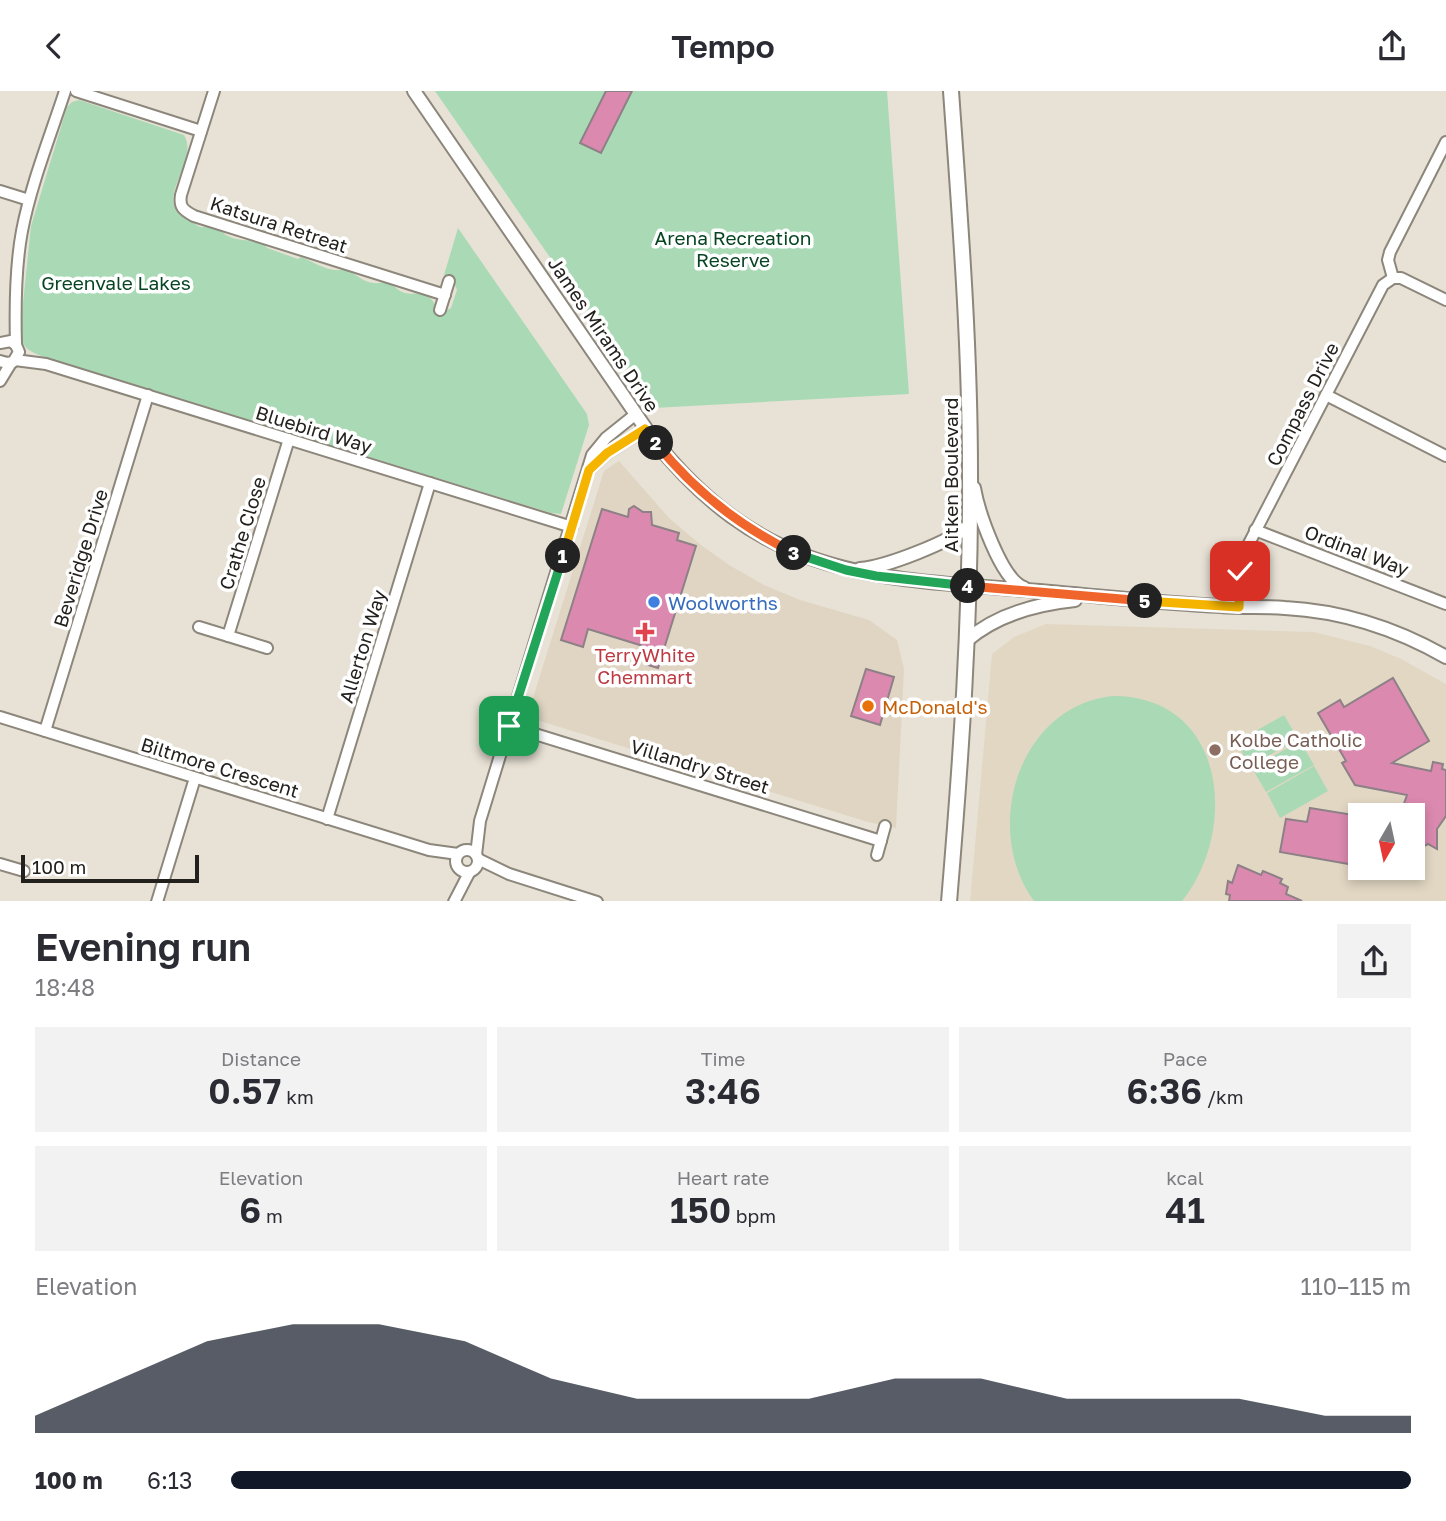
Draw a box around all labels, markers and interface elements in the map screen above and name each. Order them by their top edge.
icon: back [35,27,73,65]
text: Tempo [671,27,775,65]
icon: share [1373,27,1411,65]
street label: Katsura Retreat [207,191,351,257]
park label: Arena Recreation Reserve [655,226,811,271]
street label: James Mirams Drive [544,252,664,416]
park label: Greenvale Lakes [41,271,191,294]
street label: Compass Drive [1261,338,1343,470]
street label: Aitken Boulevard [939,397,962,553]
street label: Bluebird Way [253,400,375,458]
pin: 2 [638,425,674,461]
text: 2 [650,431,661,454]
street label: Crathe Close [214,474,270,592]
street label: Beveridge Drive [48,486,112,630]
street label: Ordinal Way [1302,520,1413,581]
pin: 3 [776,535,812,571]
pin: 1 [546,539,580,573]
text: 3 [788,541,799,564]
pin [1210,541,1270,601]
text: 1 [558,544,567,567]
icon: check [1221,552,1259,590]
pin: 4 [950,568,986,603]
text: 4 [962,574,973,597]
pin: 5 [1128,583,1162,619]
street label: Allerton Way [334,586,390,705]
text: 5 [1139,589,1150,612]
place label: Woolworths [668,591,778,614]
marker: Woolworths [646,594,662,610]
marker: TerryWhite Chemmart [637,624,653,640]
place label: TerryWhite Chemmart [595,643,695,688]
place label: McDonald's [882,695,988,718]
pin [479,696,539,756]
marker: McDonald's [860,698,876,714]
icon: arrive [490,707,528,745]
place label: Kolbe Catholic College [1229,728,1362,773]
street label: Biltmore Crescent [138,732,302,802]
street label: Villandry Street [628,734,772,798]
marker: Kolbe Catholic College [1207,742,1223,758]
north arrow [1348,803,1424,880]
map controls [1348,803,1425,880]
scale bar [21,853,200,884]
text: 100 m [32,855,86,878]
text: Evening run [35,924,251,969]
button: share [1337,924,1411,998]
text: 18:48 [35,973,95,1001]
text: Distance [221,1047,301,1070]
text: Time [701,1047,745,1070]
text: Pace [1163,1047,1207,1070]
text: 0.57 [208,1070,281,1112]
text: 3:46 [685,1070,761,1112]
text: 6:36 [1126,1070,1202,1112]
text: km [281,1085,314,1108]
text: /km [1202,1085,1244,1108]
text: Elevation [219,1166,303,1189]
text: Heart rate [677,1166,769,1189]
text: kcal [1166,1166,1204,1189]
text: 6 [239,1189,261,1231]
text: 150 [670,1189,731,1231]
text: 41 [1165,1189,1205,1231]
text: m [261,1204,283,1227]
text: bpm [731,1204,776,1227]
text: Elevation [35,1272,137,1300]
text: 110–115 m [1300,1272,1411,1300]
text: 100 m [35,1466,103,1494]
text: 6:13 [147,1466,192,1494]

